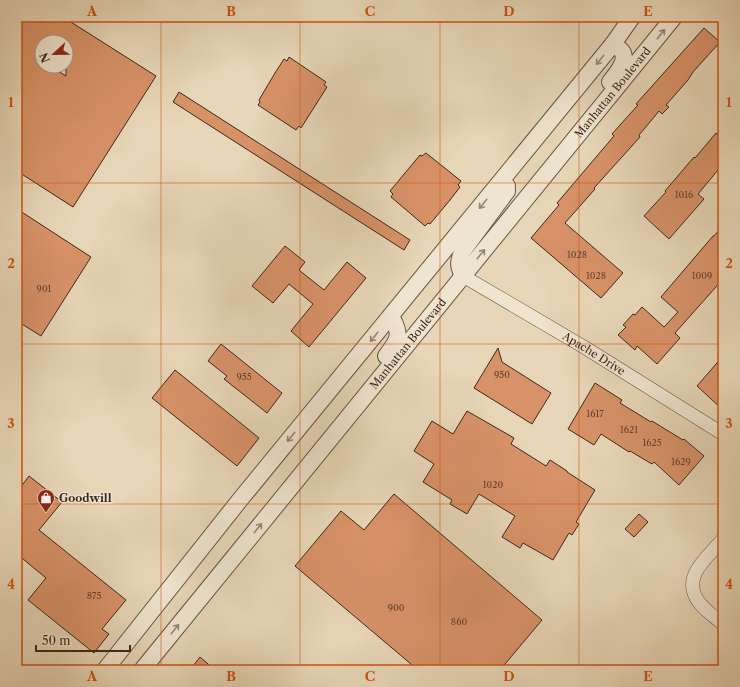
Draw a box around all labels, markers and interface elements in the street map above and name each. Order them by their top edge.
text: A [86,3,98,19]
text: B [226,3,236,19]
text: C [365,3,375,19]
text: D [503,3,515,19]
text: E [643,3,653,19]
one-way arrow [656,28,665,39]
north arrow [34,34,74,74]
street label: Manhattan Boulevard [571,44,654,141]
text: N [36,50,53,65]
one-way arrow [596,54,605,65]
text: 1 [8,94,14,110]
text: 1 [726,94,732,110]
house number: 1016 [675,189,693,200]
one-way arrow [478,198,487,209]
one-way arrow [477,248,486,259]
house number: 1028 [567,249,587,260]
text: 2 [7,255,15,271]
text: 2 [725,255,733,271]
house number: 1028 [586,270,606,281]
house number: 1009 [692,270,712,281]
house number: 901 [37,283,52,294]
street label: Manhattan Boulevard [367,295,449,392]
street label: Apache Drive [559,328,628,378]
one-way arrow [369,331,378,342]
house number: 950 [494,369,510,380]
house number: 955 [236,371,252,382]
house number: 1617 [586,408,604,419]
text: 3 [7,415,15,431]
text: 3 [725,415,733,431]
house number: 1621 [620,424,638,435]
one-way arrow [287,432,296,443]
house number: 1625 [642,437,662,448]
house number: 1629 [671,456,691,467]
house number: 1020 [483,479,503,490]
shop icon: Goodwill [36,488,56,513]
place label: Goodwill [59,491,112,505]
one-way arrow [253,523,262,534]
text: 4 [7,576,15,592]
text: 4 [725,576,733,592]
house number: 875 [87,590,101,601]
house number: 900 [388,602,405,613]
house number: 860 [451,616,467,627]
one-way arrow [171,624,180,634]
scale bar [36,627,130,653]
text: 50 m [42,633,71,648]
text: A [86,668,98,684]
text: B [226,668,236,684]
text: C [365,668,375,684]
text: D [503,668,515,684]
text: E [643,668,653,684]

